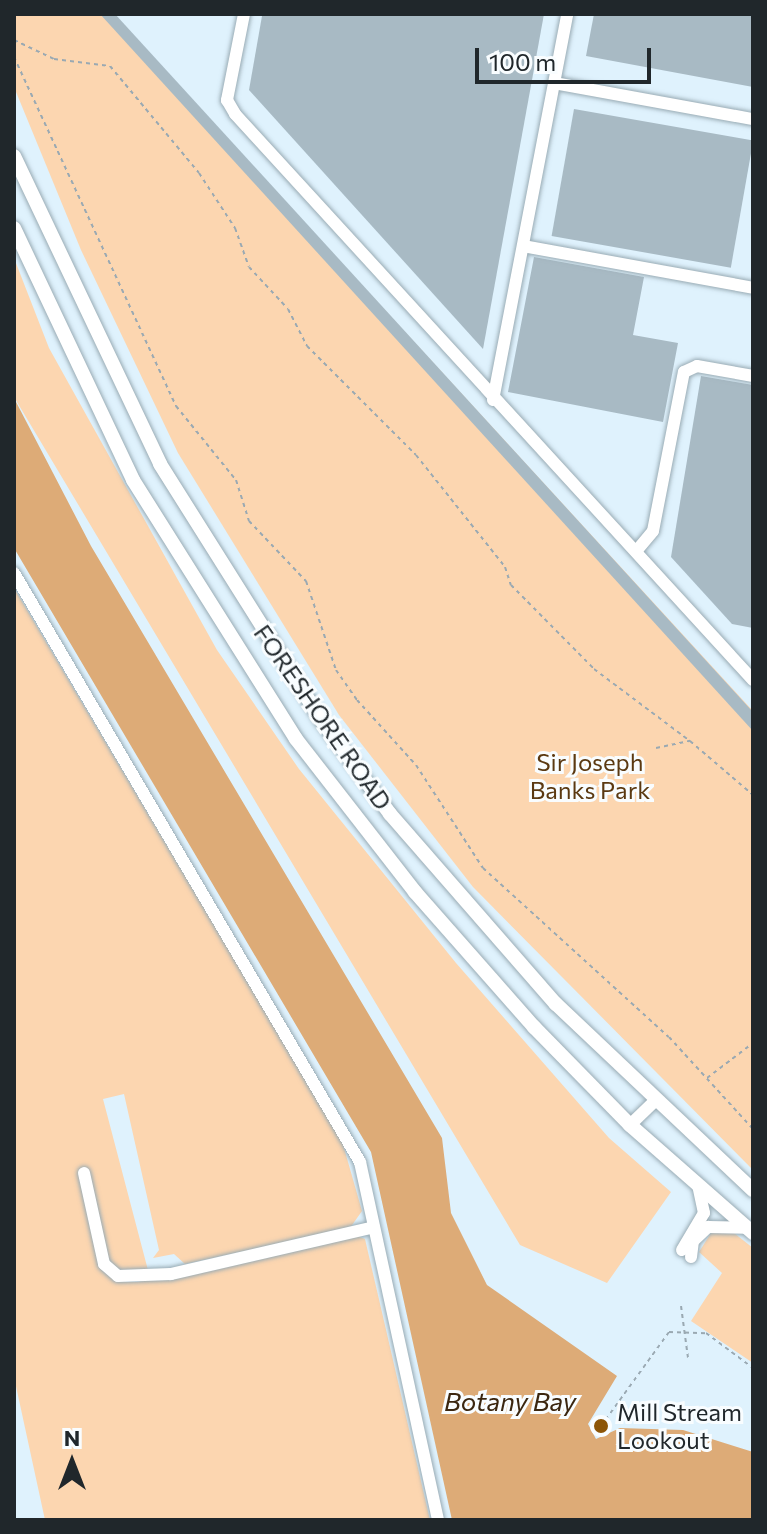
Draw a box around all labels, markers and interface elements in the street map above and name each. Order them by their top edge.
scale bar [479,32,655,82]
text: 100 m [489,47,556,76]
street label: FORESHORE ROAD [248,619,398,815]
park label: Sir Joseph Banks Park [530,748,650,804]
water label: Botany Bay [444,1385,576,1417]
place label: Mill Stream Lookout [617,1398,742,1454]
marker: Mill Stream Lookout [592,1417,610,1435]
north arrow [32,1422,112,1502]
text: N [64,1424,80,1451]

